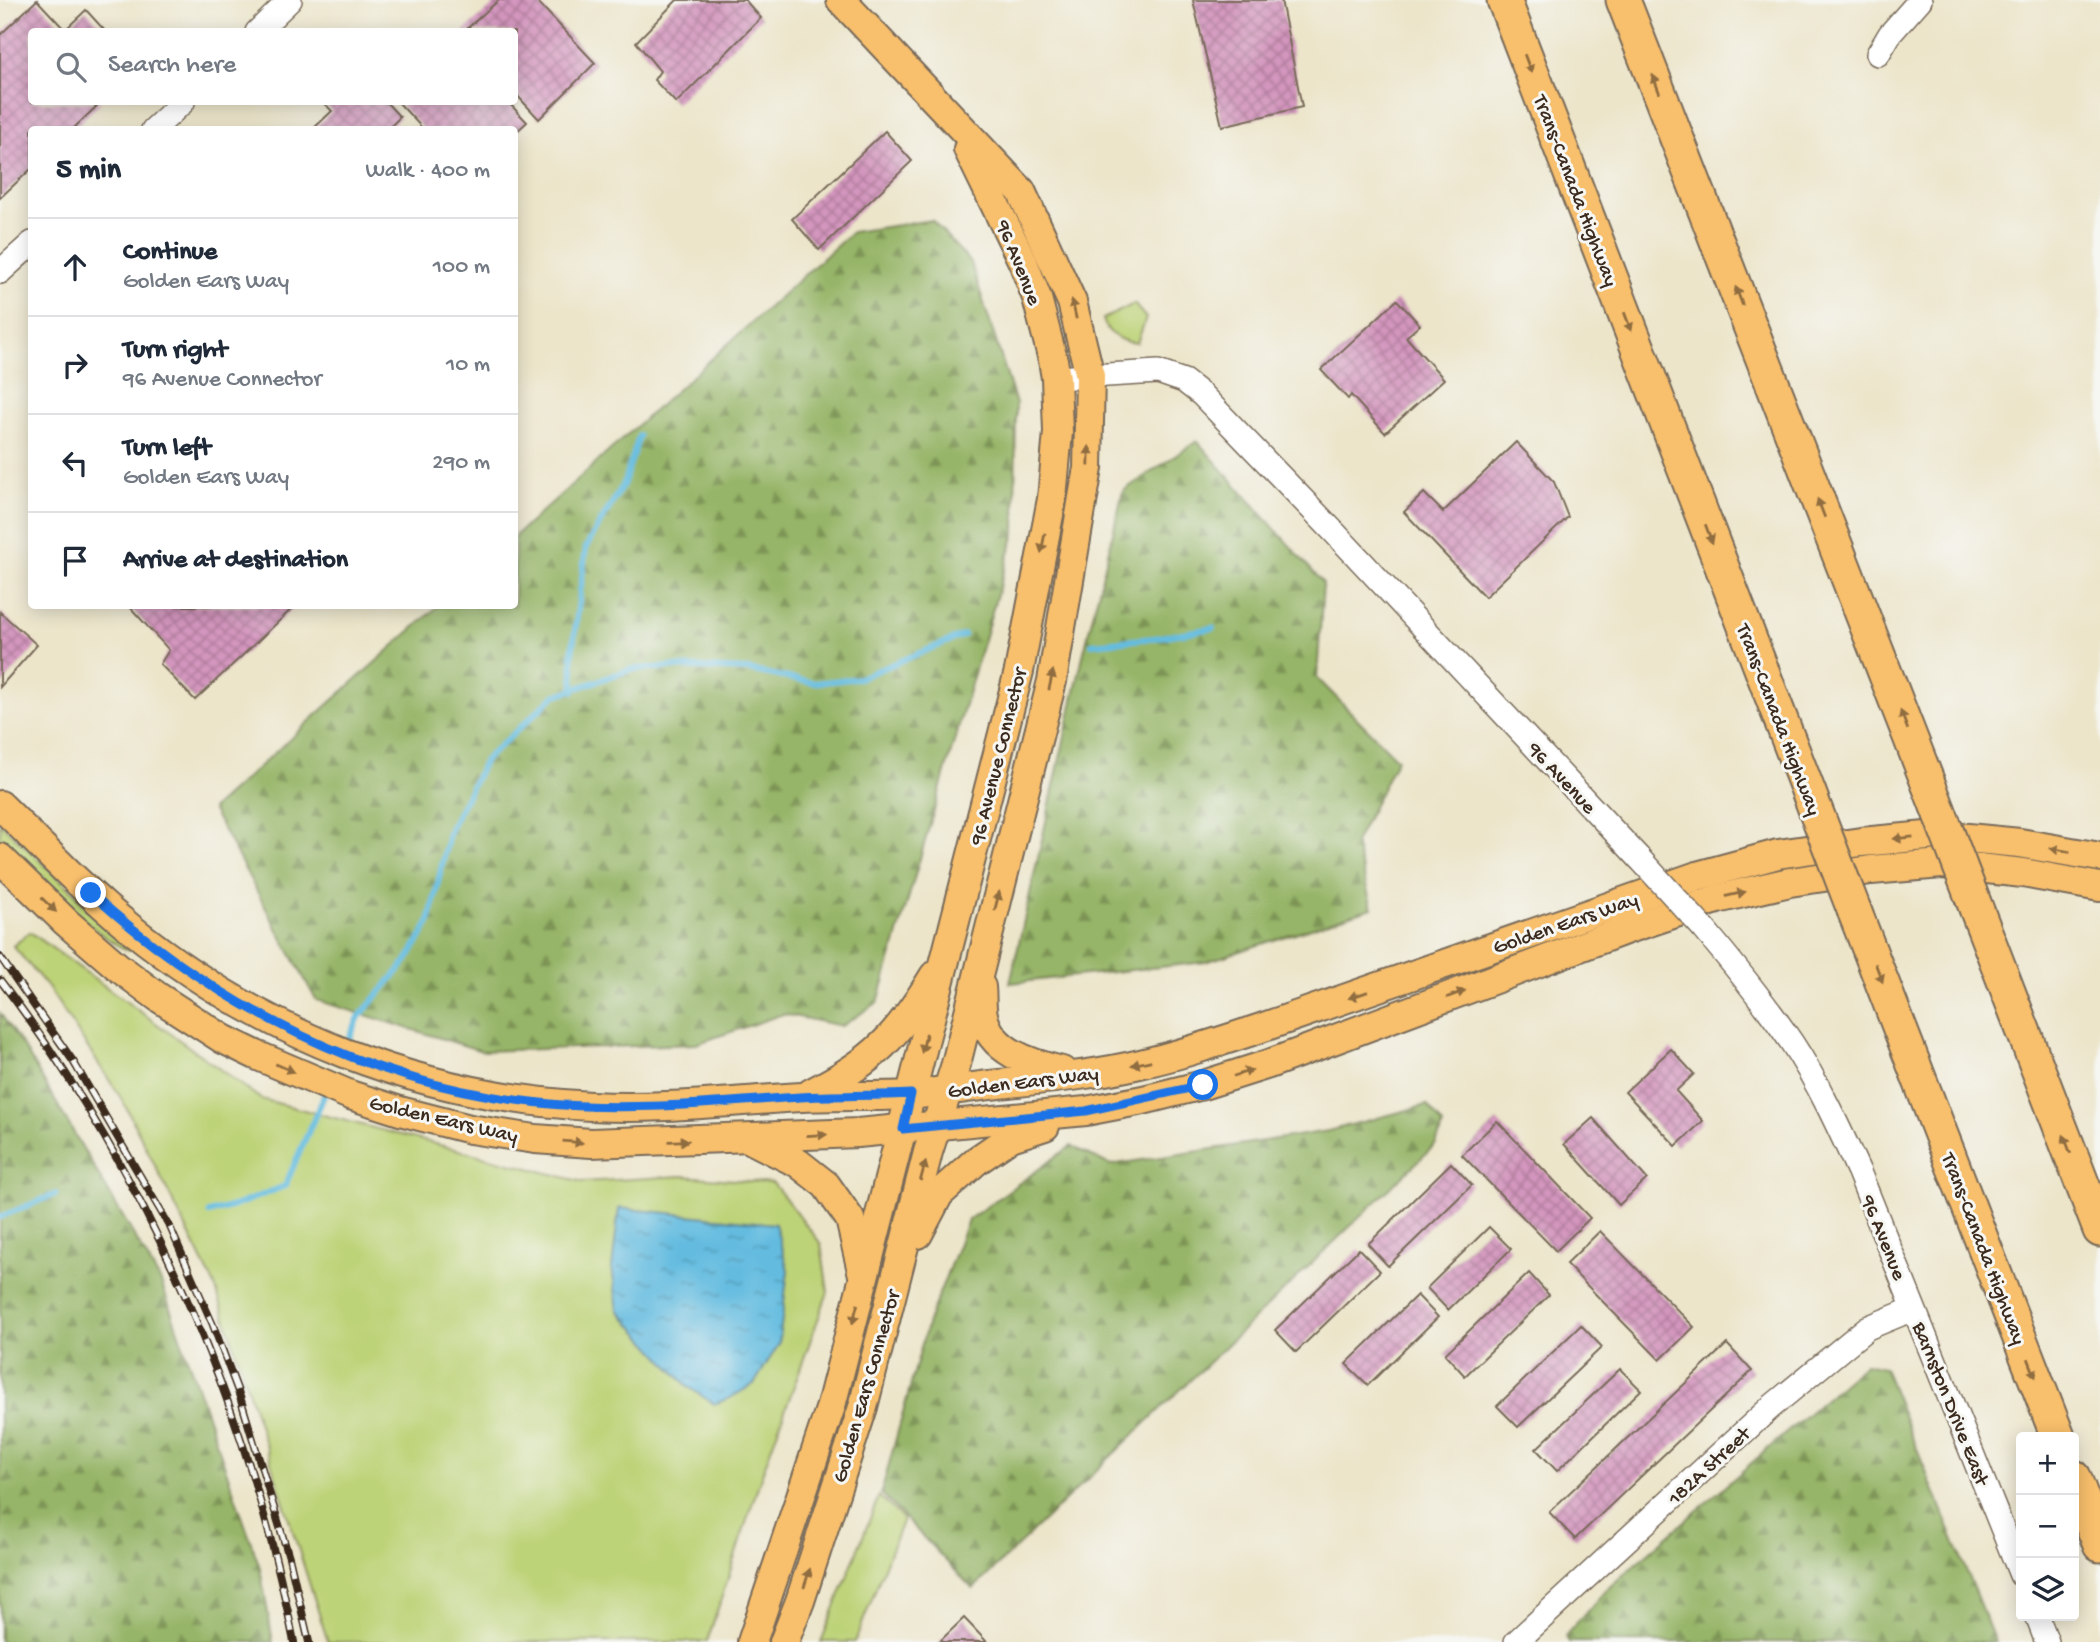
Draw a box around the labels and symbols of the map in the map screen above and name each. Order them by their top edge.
one-way arrow [1523,53,1534,74]
one-way arrow [1651,73,1662,94]
street label: Trans-Canada Highway [1525,91,1622,291]
street label: 96 Avenue [988,216,1046,310]
one-way arrow [1733,285,1744,306]
one-way arrow [1068,298,1079,320]
one-way arrow [1622,311,1633,332]
one-way arrow [1083,444,1094,466]
one-way arrow [1816,497,1827,518]
one-way arrow [1704,524,1715,545]
one-way arrow [1038,532,1049,554]
street label: Trans-Canada Highway [1728,620,1825,820]
street label: 96 Avenue Connector [966,664,1035,849]
one-way arrow [1046,669,1057,691]
one-way arrow [1898,709,1909,730]
street label: 96 Avenue [1520,737,1601,821]
one-way arrow [1892,833,1914,844]
one-way arrow [2049,844,2071,855]
route end [75,877,106,908]
one-way arrow [992,889,1003,911]
street label: Golden Ears Way [1490,889,1642,962]
one-way arrow [1726,889,1748,900]
one-way arrow [40,897,57,913]
one-way arrow [1873,963,1884,984]
one-way arrow [1446,988,1467,999]
one-way arrow [1347,990,1368,1001]
one-way arrow [918,1032,929,1054]
one-way arrow [1130,1058,1152,1069]
one-way arrow [275,1062,295,1074]
street label: Golden Ears Way [947,1063,1100,1106]
one-way arrow [1233,1067,1254,1077]
route start [1187,1069,1218,1100]
street label: Golden Ears Way [367,1092,520,1151]
one-way arrow [806,1129,828,1140]
one-way arrow [2061,1133,2072,1154]
one-way arrow [668,1136,690,1147]
one-way arrow [562,1137,584,1148]
street label: Trans-Canada Highway [1933,1149,2030,1349]
one-way arrow [918,1160,929,1182]
street label: 96 Avenue [1853,1191,1911,1285]
street label: Golden Ears Connector [829,1286,908,1486]
one-way arrow [849,1303,860,1325]
street label: Barnston Drive East [1904,1318,1994,1492]
one-way arrow [2026,1358,2037,1379]
street label: 182A Street [1663,1421,1759,1513]
one-way arrow [803,1567,813,1588]

